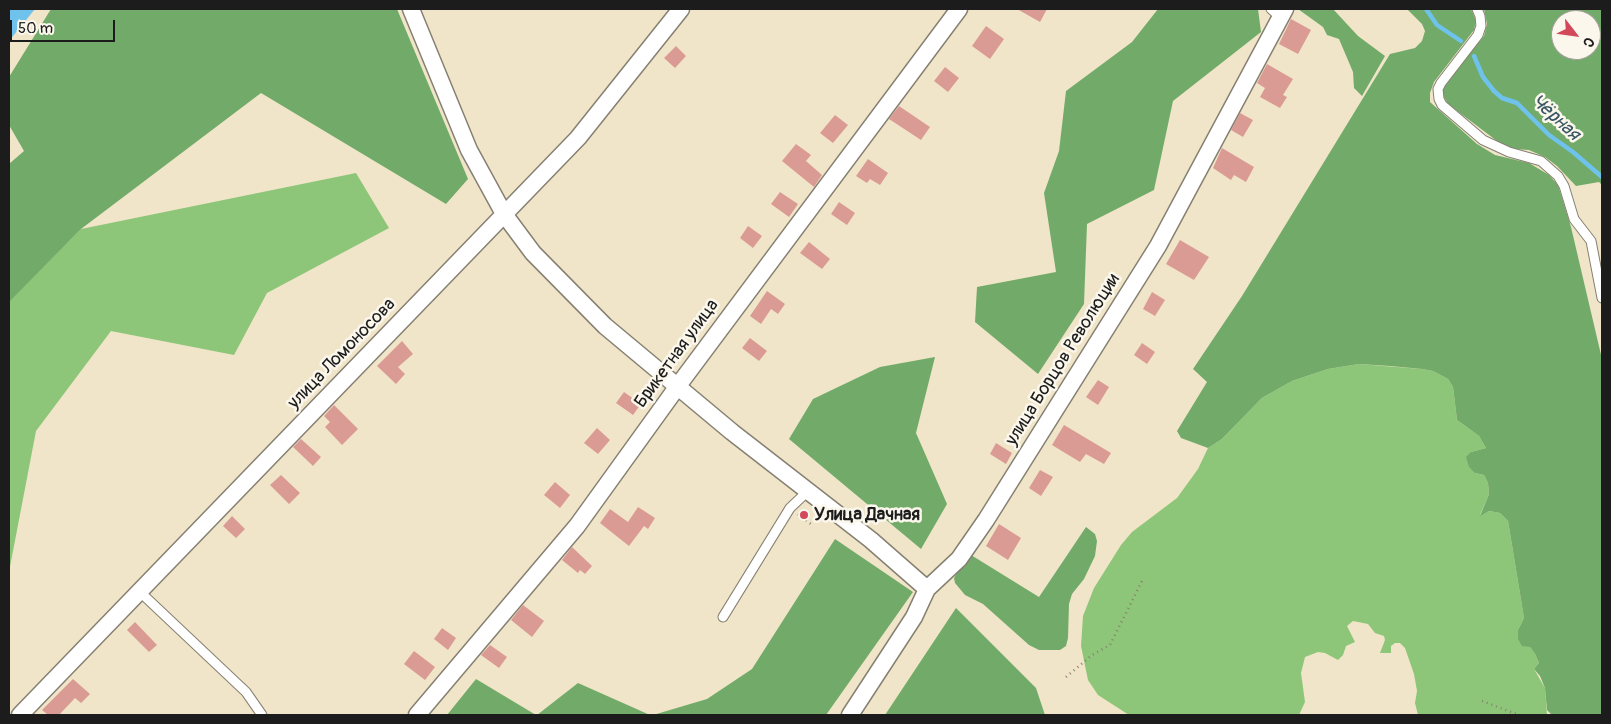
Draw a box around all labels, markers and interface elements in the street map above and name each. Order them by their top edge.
scale bar [12,10,118,42]
north arrow [1551,10,1601,60]
text: 50 m [18,19,53,38]
text: С [1579,34,1598,50]
water label: Чёрная [1526,90,1584,146]
street label: улица Борцов Революции [1001,270,1125,450]
street label: улица Ломоносова [284,294,400,414]
street label: Брикетная улица [630,295,724,413]
place label: Улица Дачная [814,504,920,526]
marker: Улица Дачная [798,509,810,521]

